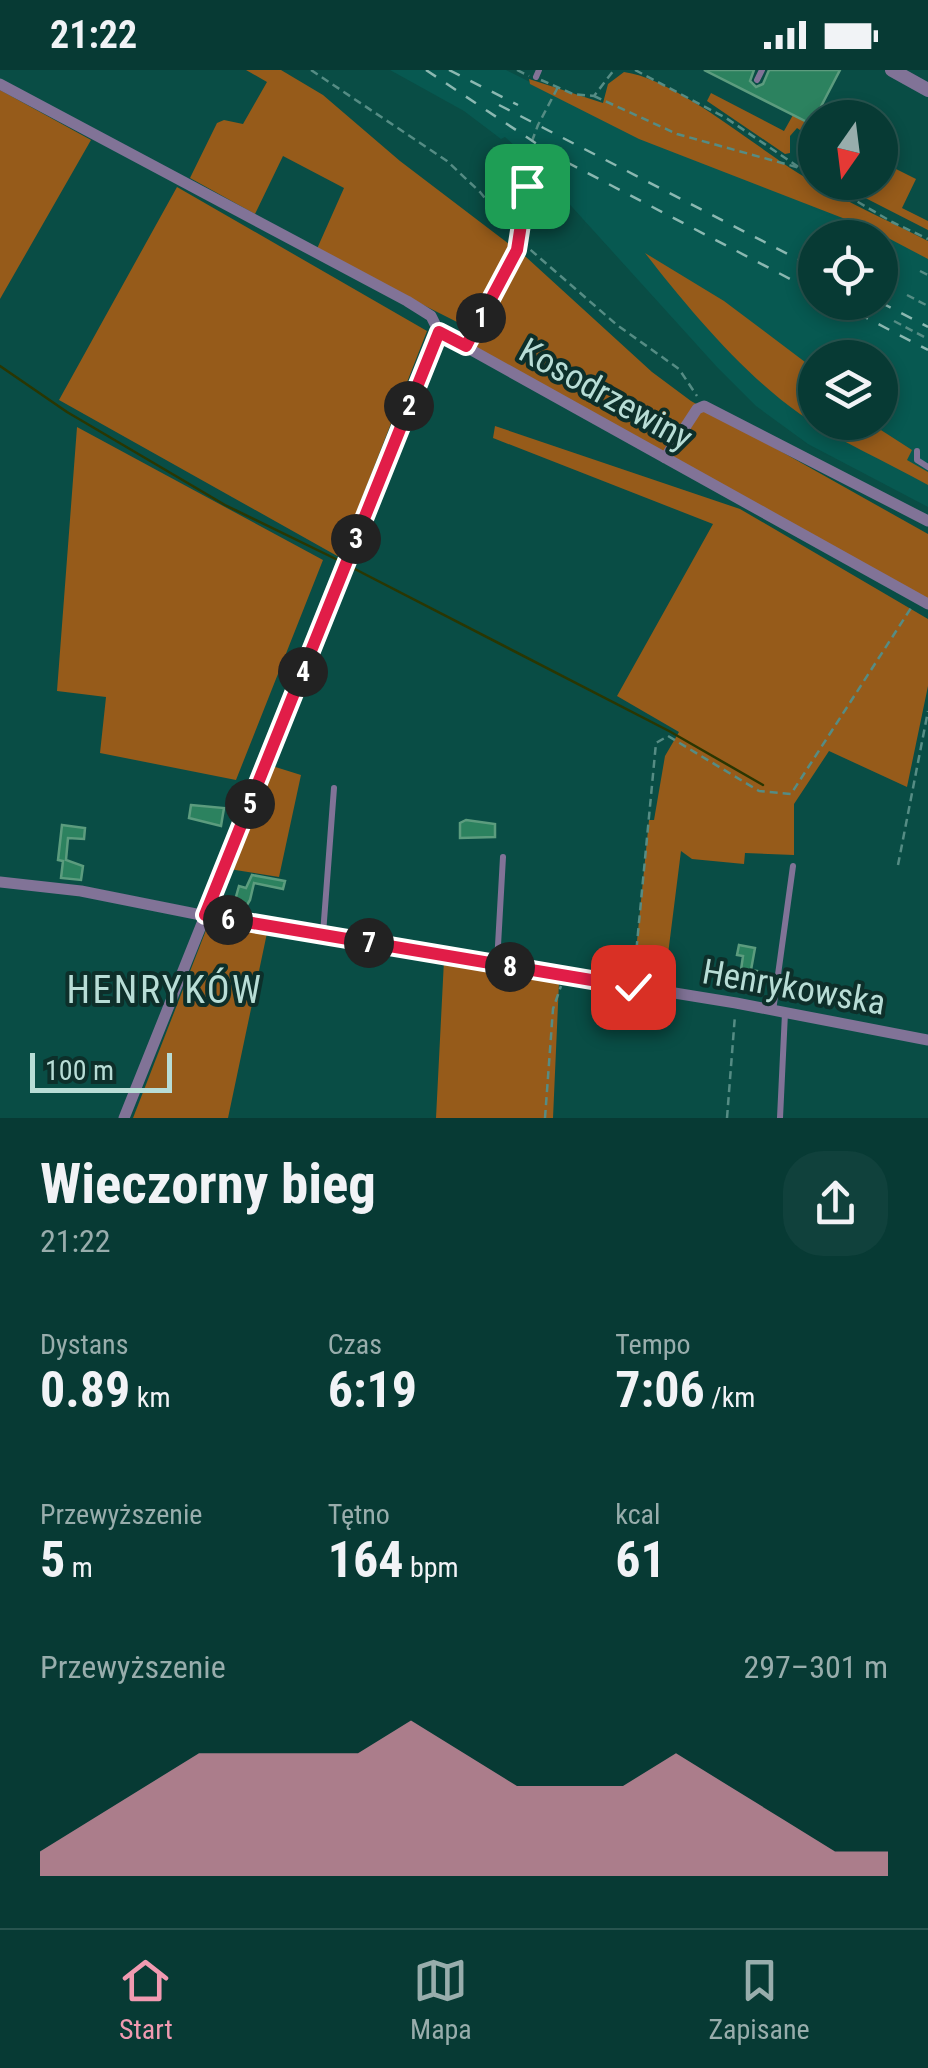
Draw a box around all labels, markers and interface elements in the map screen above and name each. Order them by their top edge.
text: 21:22 [50,13,137,57]
north arrow [798,100,898,200]
map controls [798,100,898,440]
pin [485,144,570,229]
icon: arrive [500,159,555,214]
button: locate [798,220,898,320]
pin: 1 [456,293,506,343]
text: 1 [474,301,488,334]
street label: Kosodrzewiny [512,330,699,459]
button: layers [798,340,898,440]
pin: 2 [384,381,434,431]
text: 2 [402,389,416,422]
pin: 3 [331,514,381,564]
text: 3 [349,522,363,555]
pin: 4 [278,647,328,697]
text: 4 [296,655,310,688]
pin: 5 [225,779,275,829]
text: 5 [243,787,257,820]
pin: 6 [203,895,253,945]
text: 6 [221,903,235,936]
pin: 7 [344,918,394,968]
text: 7 [362,926,376,959]
pin: 8 [485,942,535,992]
pin [591,945,676,1030]
text: 8 [503,950,517,983]
street label: Henrykowska [699,951,889,1024]
icon: check [606,960,661,1015]
district label: HENRYKÓW [66,967,264,1012]
scale bar [30,1048,172,1093]
text: 100 m [45,1054,114,1087]
button: share [783,1151,888,1256]
text: Wieczorny bieg [40,1152,376,1216]
text: 21:22 [40,1222,111,1260]
text: Dystans [40,1328,128,1361]
text: Czas [328,1328,382,1361]
text: Tempo [615,1328,691,1361]
text: 0.89 [40,1361,130,1419]
text: 6:19 [328,1361,417,1419]
text: 7:06 [615,1361,705,1419]
text: km [130,1381,170,1414]
text: /km [705,1381,755,1414]
text: Przewyższenie [40,1498,202,1531]
text: Tętno [328,1498,390,1531]
text: kcal [615,1498,660,1531]
text: 5 [40,1531,65,1589]
text: 164 [328,1531,403,1589]
text: 61 [615,1531,666,1589]
text: m [65,1551,93,1584]
text: bpm [403,1551,459,1584]
text: Przewyższenie [40,1648,226,1686]
text: 297–301 m [743,1648,888,1686]
tab: Start [118,1953,173,2046]
tab: Mapa [410,1953,472,2046]
tab: Zapisane [708,1953,810,2046]

